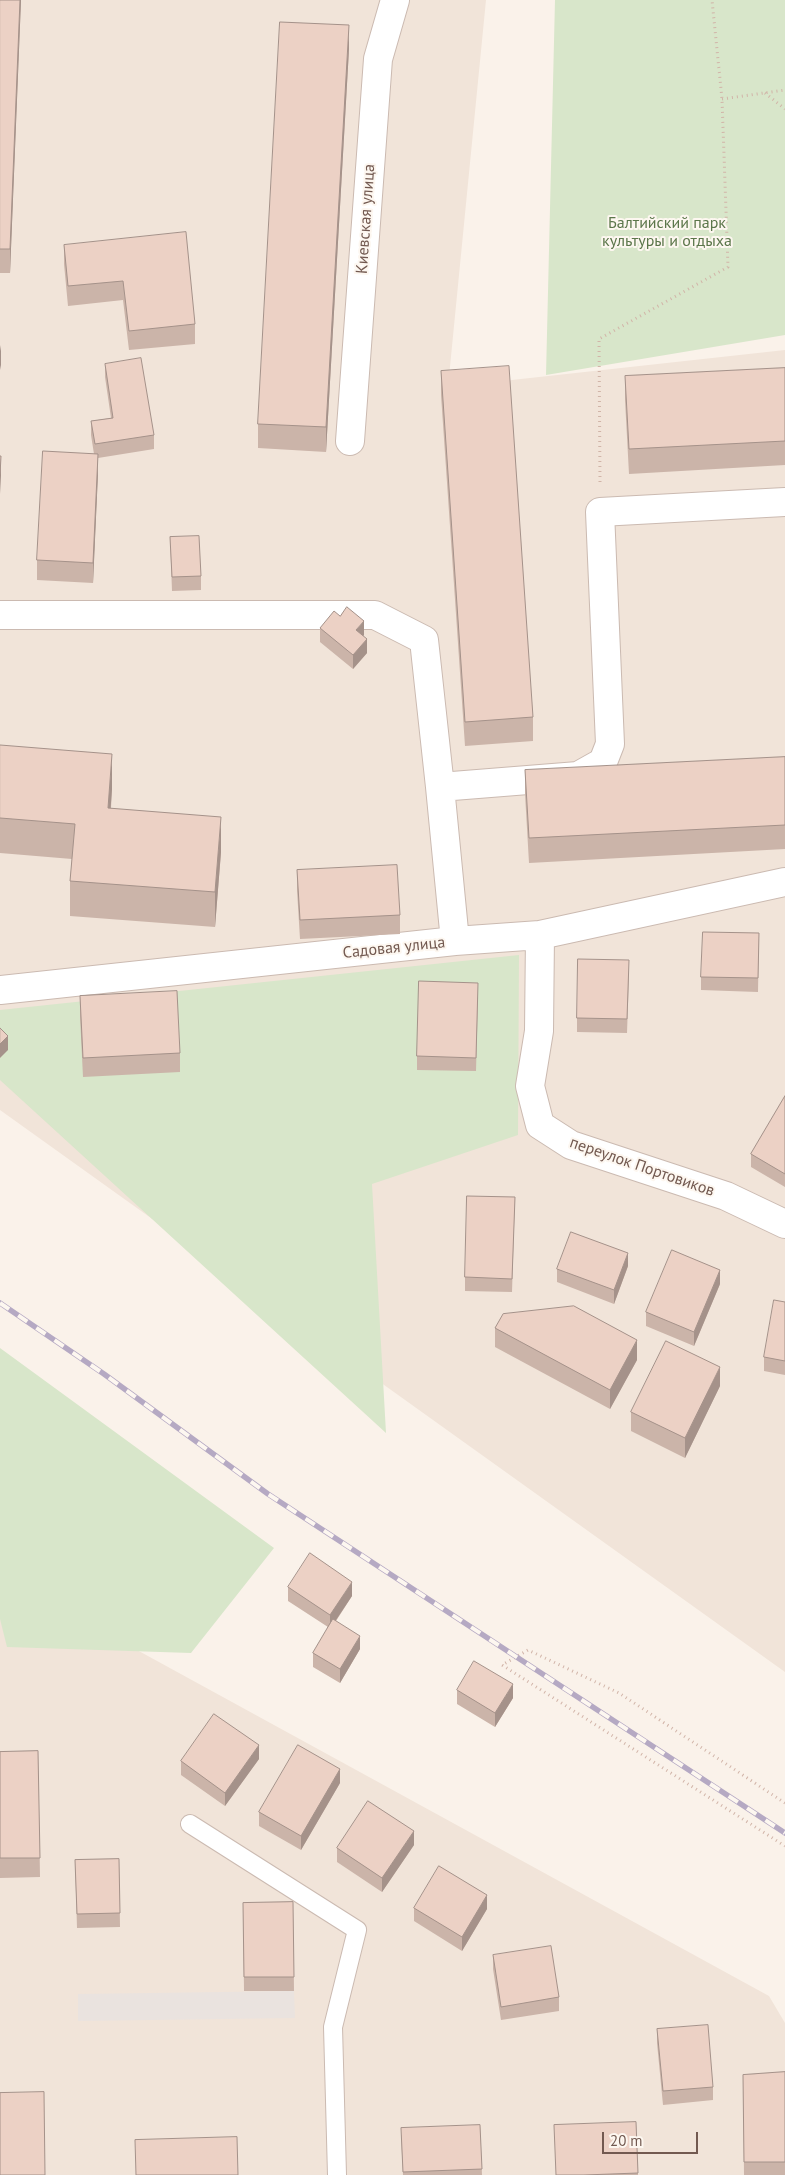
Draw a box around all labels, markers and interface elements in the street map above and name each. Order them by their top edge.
street label: Киевская улица [353,163,379,275]
park label: Балтийский парк культуры и отдыха [602,213,732,251]
street label: Садовая улица [342,933,446,963]
street label: переулок Портовиков [567,1133,717,1201]
scale bar [605,2122,701,2154]
text: 20 m [610,2131,643,2150]

